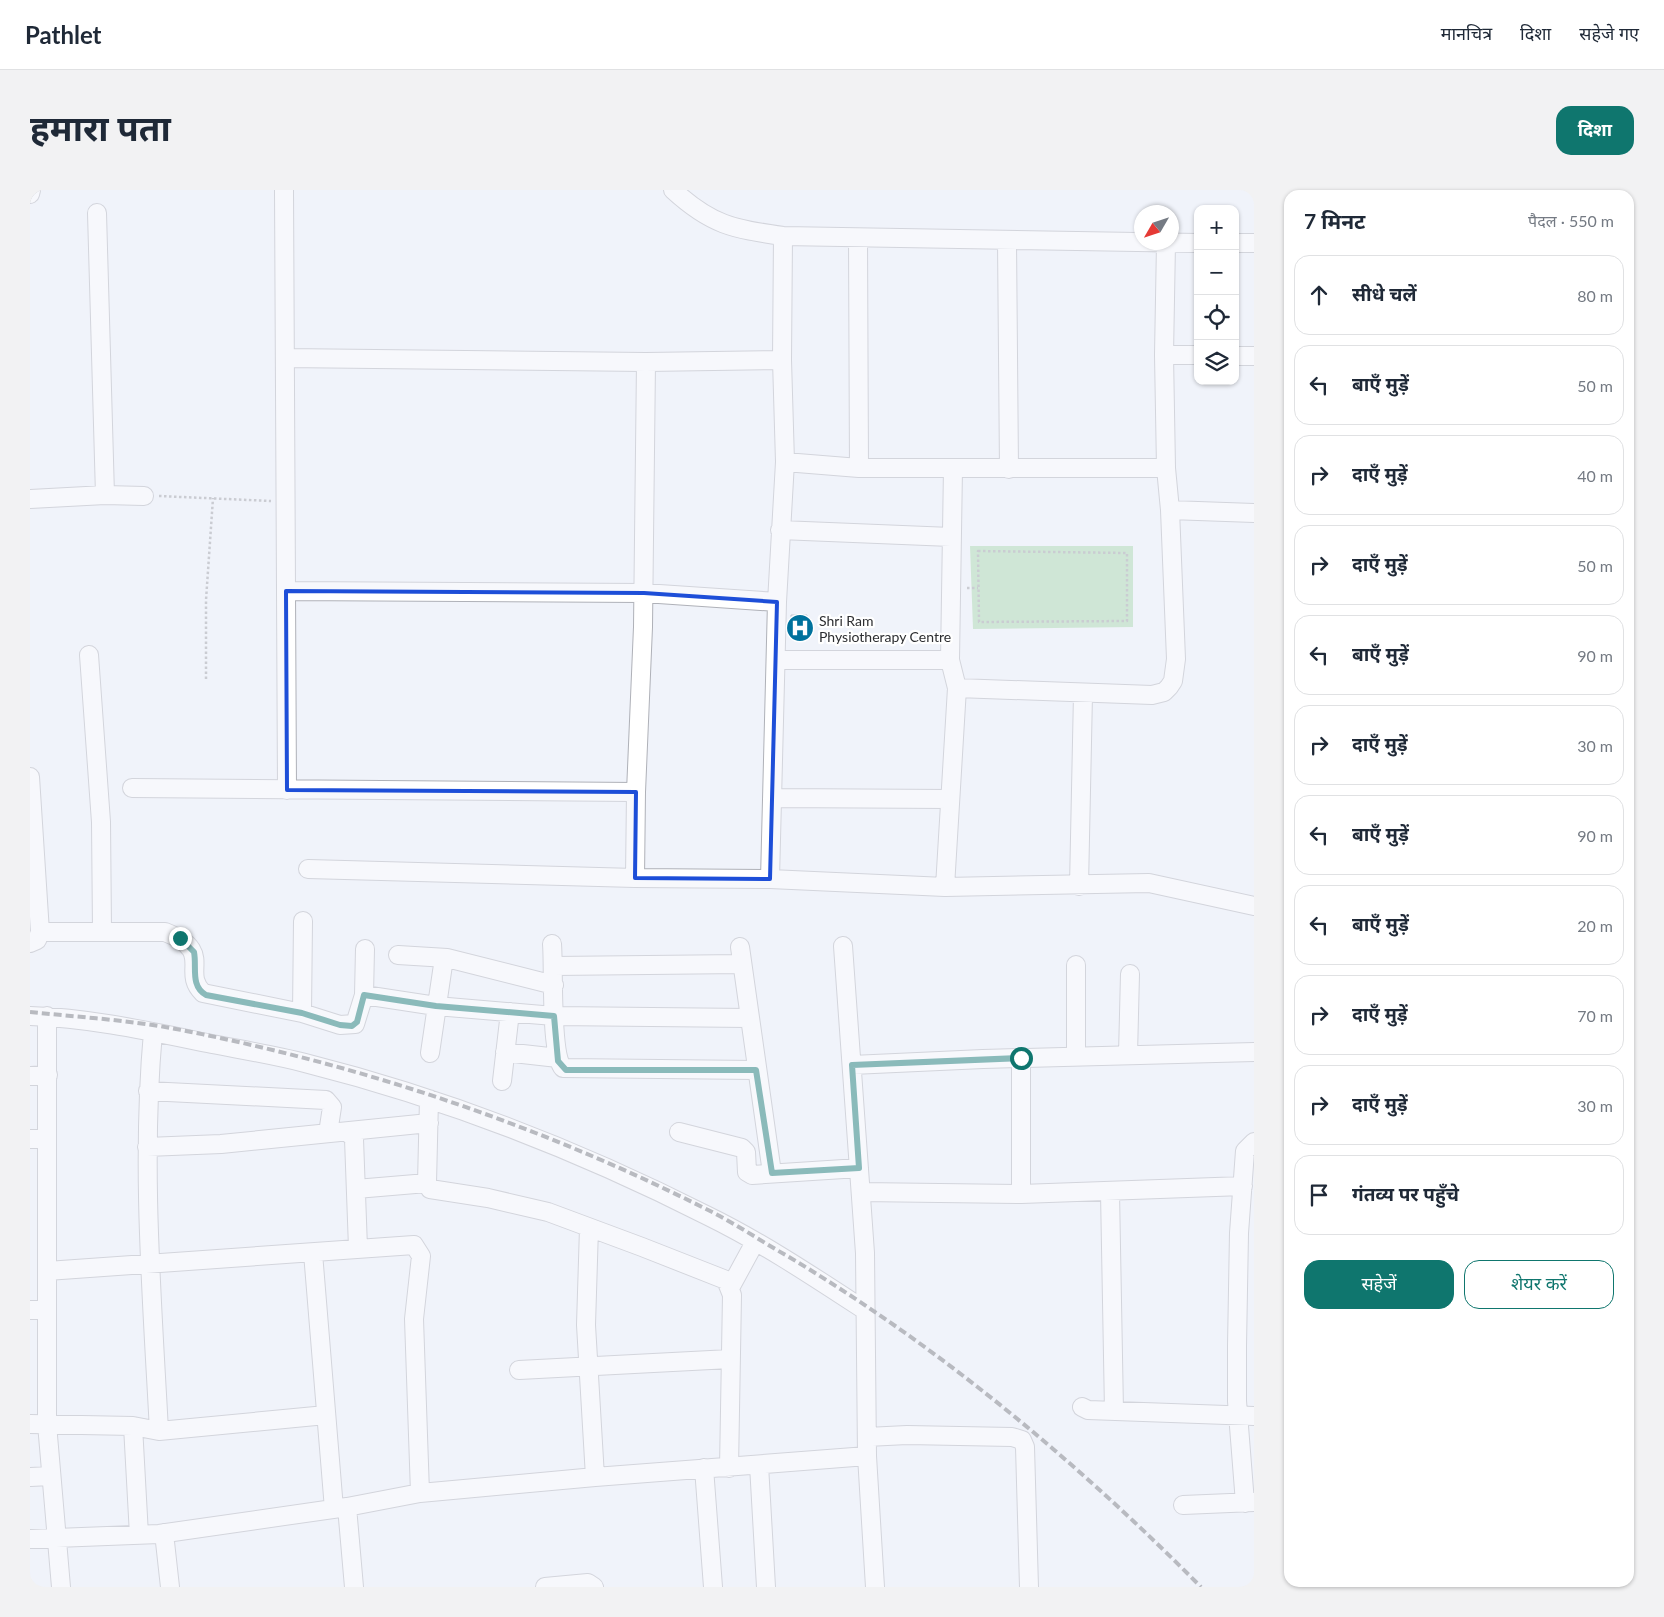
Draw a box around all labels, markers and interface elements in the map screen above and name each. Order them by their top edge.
text: Pathlet [25,20,102,49]
text: मानचित्र [1441,22,1492,44]
text: दिशा [1520,22,1551,44]
text: सहेजे गए [1579,22,1639,44]
text: हमारा पता [30,106,171,148]
button: दिशा [1556,106,1634,155]
north arrow [1134,205,1179,250]
map controls [1194,205,1239,385]
button: + [1194,205,1239,250]
text: 7 मिनट [1304,208,1365,233]
text: पैदल · 550 m [1528,211,1614,230]
button: − [1194,250,1239,295]
icon: ahead [1305,281,1333,309]
text: सीधे चलें [1352,282,1417,305]
text: 80 m [1577,286,1613,305]
button: locate [1194,295,1239,340]
button: layers [1194,340,1239,385]
icon: left [1305,371,1333,399]
text: बाएँ मुड़ें [1352,372,1409,395]
text: 50 m [1577,376,1613,395]
icon: right [1305,461,1333,489]
text: दाएँ मुड़ें [1352,462,1408,485]
text: 40 m [1577,466,1613,485]
icon: right [1305,551,1333,579]
text: दाएँ मुड़ें [1352,552,1408,575]
text: 50 m [1577,556,1613,575]
place label: Shri Ram Physiotherapy Centre [819,612,951,645]
hospital icon: Shri Ram Physiotherapy Centre [785,613,815,643]
icon: left [1305,641,1333,669]
text: बाएँ मुड़ें [1352,642,1409,665]
text: 90 m [1577,646,1613,665]
icon: right [1305,731,1333,759]
text: दाएँ मुड़ें [1352,732,1408,755]
text: 30 m [1577,736,1613,755]
icon: left [1305,821,1333,849]
text: बाएँ मुड़ें [1352,822,1409,845]
text: 90 m [1577,826,1613,845]
icon: left [1305,911,1333,939]
text: बाएँ मुड़ें [1352,912,1409,935]
text: 20 m [1577,916,1613,935]
route end [169,927,192,950]
icon: right [1305,1001,1333,1029]
text: दाएँ मुड़ें [1352,1002,1408,1025]
text: 70 m [1577,1006,1613,1025]
route start [1010,1047,1033,1070]
icon: right [1305,1091,1333,1119]
text: दाएँ मुड़ें [1352,1092,1408,1115]
text: 30 m [1577,1096,1613,1115]
icon: arrive [1305,1181,1333,1209]
text: गंतव्य पर पहुँचे [1352,1182,1459,1205]
button: सहेजें [1304,1260,1454,1309]
button: शेयर करें [1464,1260,1614,1309]

